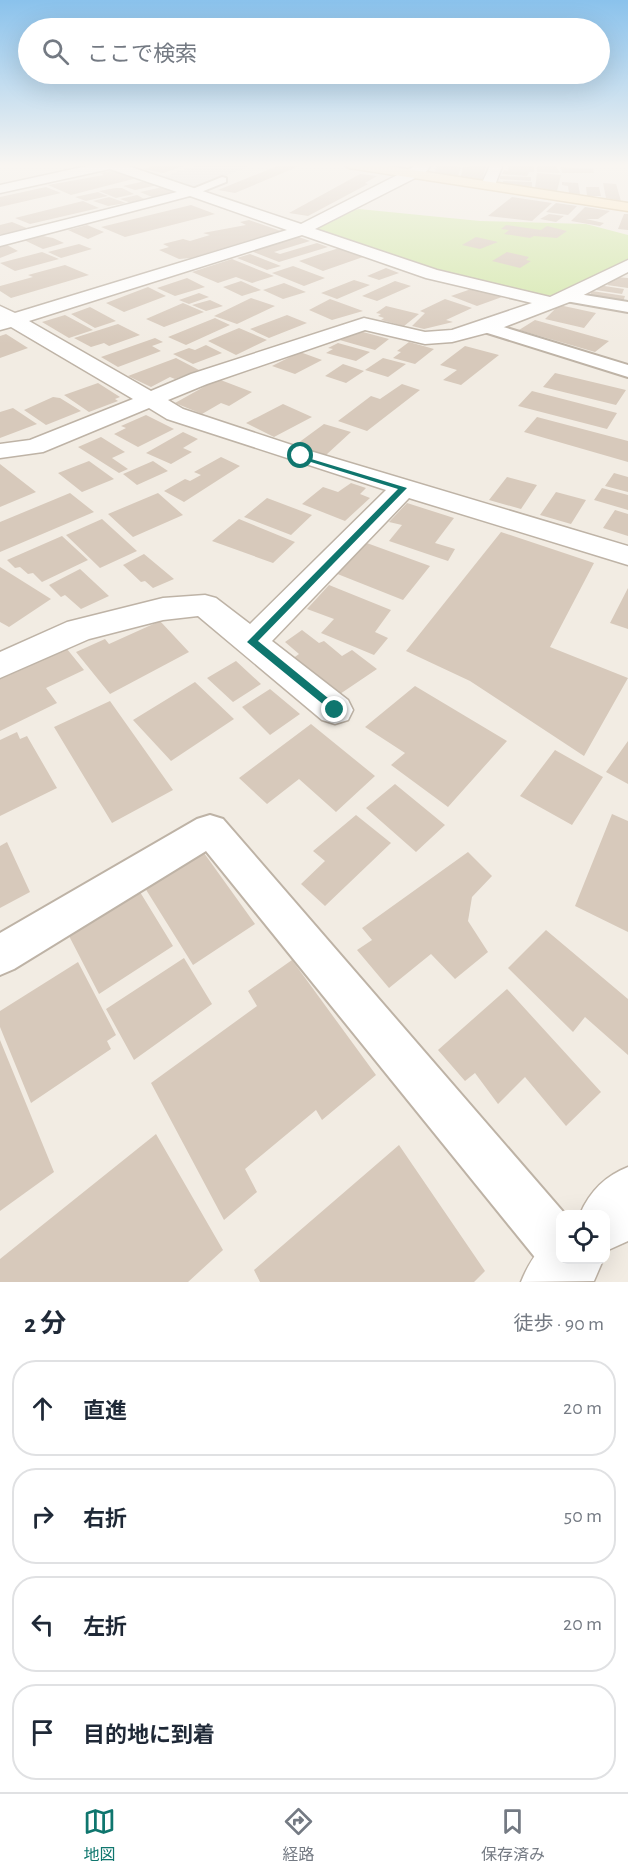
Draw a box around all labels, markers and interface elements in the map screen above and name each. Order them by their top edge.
search box [18,18,610,84]
icon: search [39,35,72,68]
text: ここで検索 [87,43,197,65]
route start [287,442,313,468]
route end [321,696,347,722]
map controls [556,1210,610,1264]
button: locate [556,1210,610,1264]
text: 2 分 [24,1311,66,1337]
text: 徒歩 · 90 m [514,1314,604,1334]
icon: ahead [26,1392,59,1425]
text: 20 m [563,1398,602,1418]
text: 直進 [83,1400,127,1422]
icon: right [26,1500,59,1533]
text: 50 m [564,1506,602,1526]
text: 右折 [83,1508,127,1530]
icon: left [26,1608,59,1641]
text: 20 m [563,1614,602,1634]
text: 左折 [83,1616,127,1638]
icon: arrive [26,1716,59,1749]
text: 目的地に到着 [83,1724,215,1746]
tab: 地図 [83,1805,116,1865]
tab: 経路 [282,1805,315,1865]
tab: 保存済み [481,1805,545,1865]

